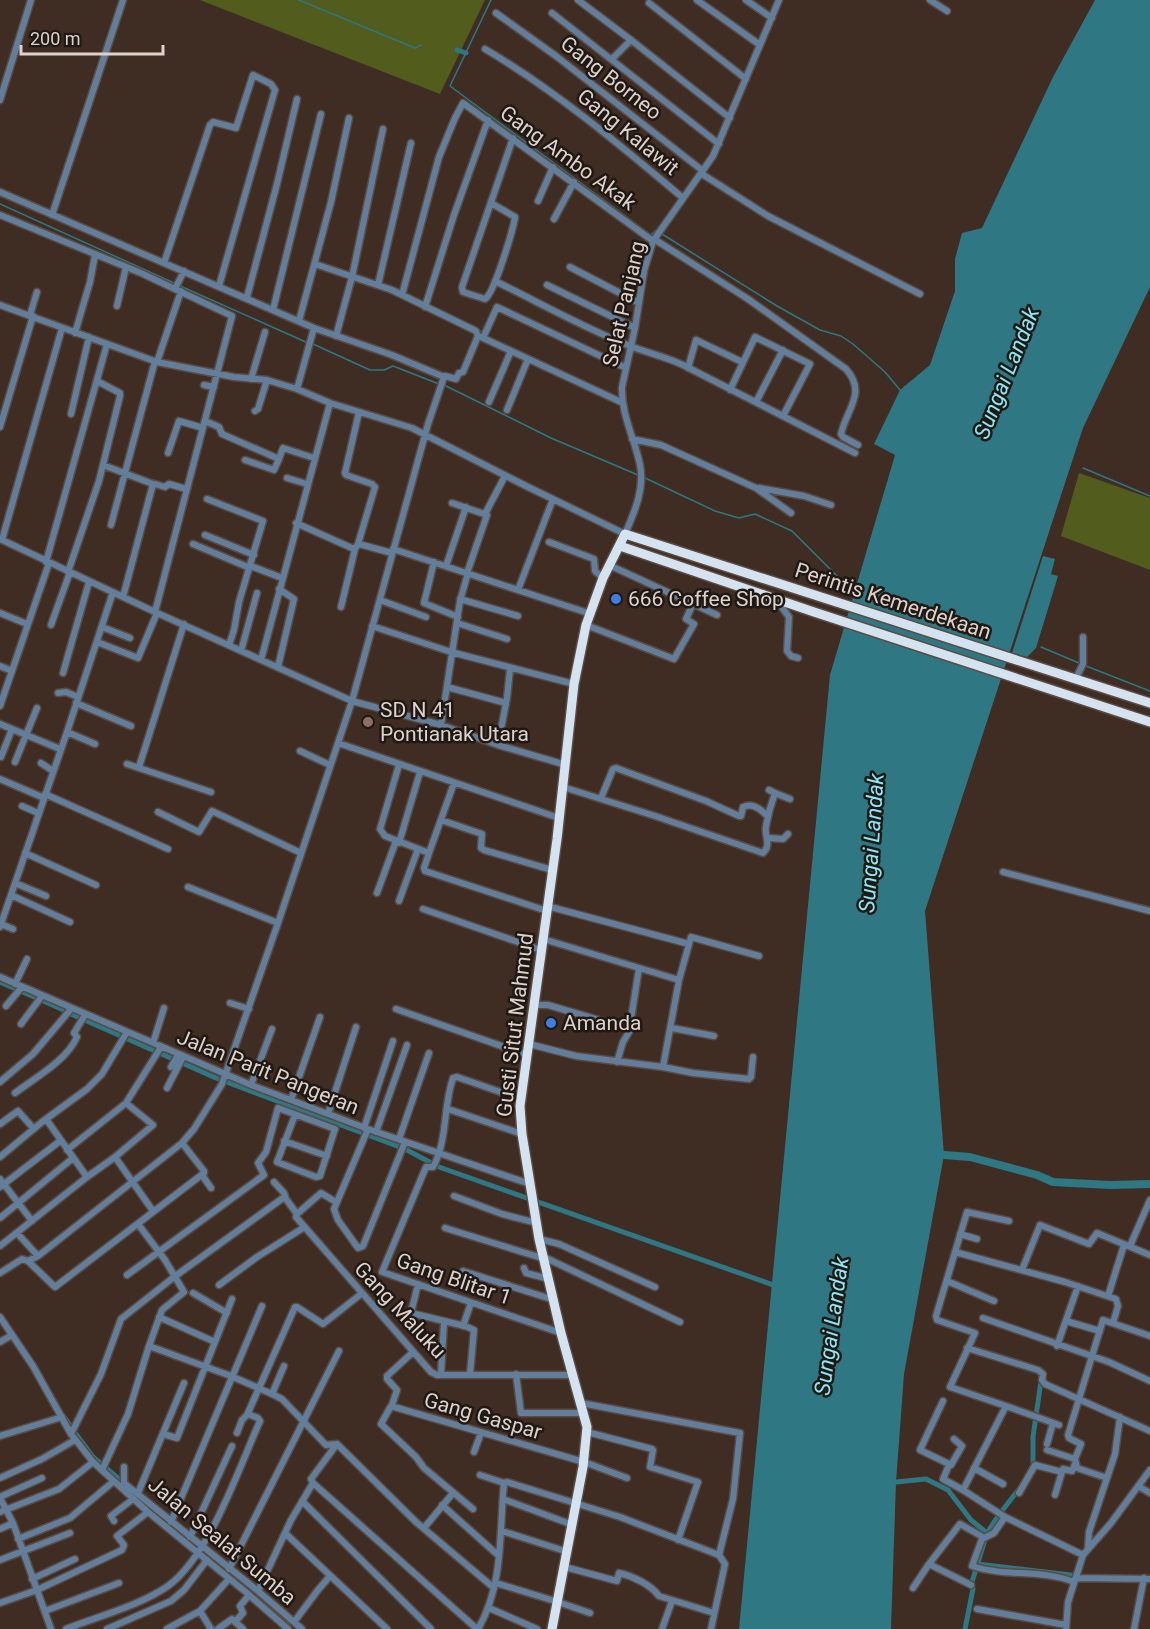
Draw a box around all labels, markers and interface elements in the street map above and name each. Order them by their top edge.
scale bar [21,18,164,56]
text: 200 m [30,28,81,49]
street label: Gang Borneo [556,31,666,125]
street label: Gang Kalawit [573,84,684,180]
street label: Gang Ambo Akak [495,101,641,215]
street label: Selat Panjang [598,239,650,369]
water label: Sungai Landak [969,303,1045,443]
street label: Perintis Kemerdekaan [792,558,994,644]
place label: 666 Coffee Shop [628,587,784,611]
marker: 666 Coffee Shop [609,592,623,606]
place label: SD N 41 Pontianak Utara [380,698,529,746]
marker: SD N 41 Pontianak Utara [361,715,375,729]
water label: Sungai Landak [854,771,889,914]
street label: Gusti Situt Mahmud [492,932,538,1118]
place label: Amanda [563,1011,641,1035]
marker: Amanda [544,1016,558,1030]
street label: Jalan Parit Pangeran [174,1025,362,1119]
street label: Gang Blitar 1 [393,1248,515,1310]
water label: Sungai Landak [809,1254,854,1397]
street label: Gang Maluku [349,1257,451,1363]
street label: Gang Gaspar [421,1388,545,1444]
street label: Jalan Sealat Sumba [143,1472,301,1610]

